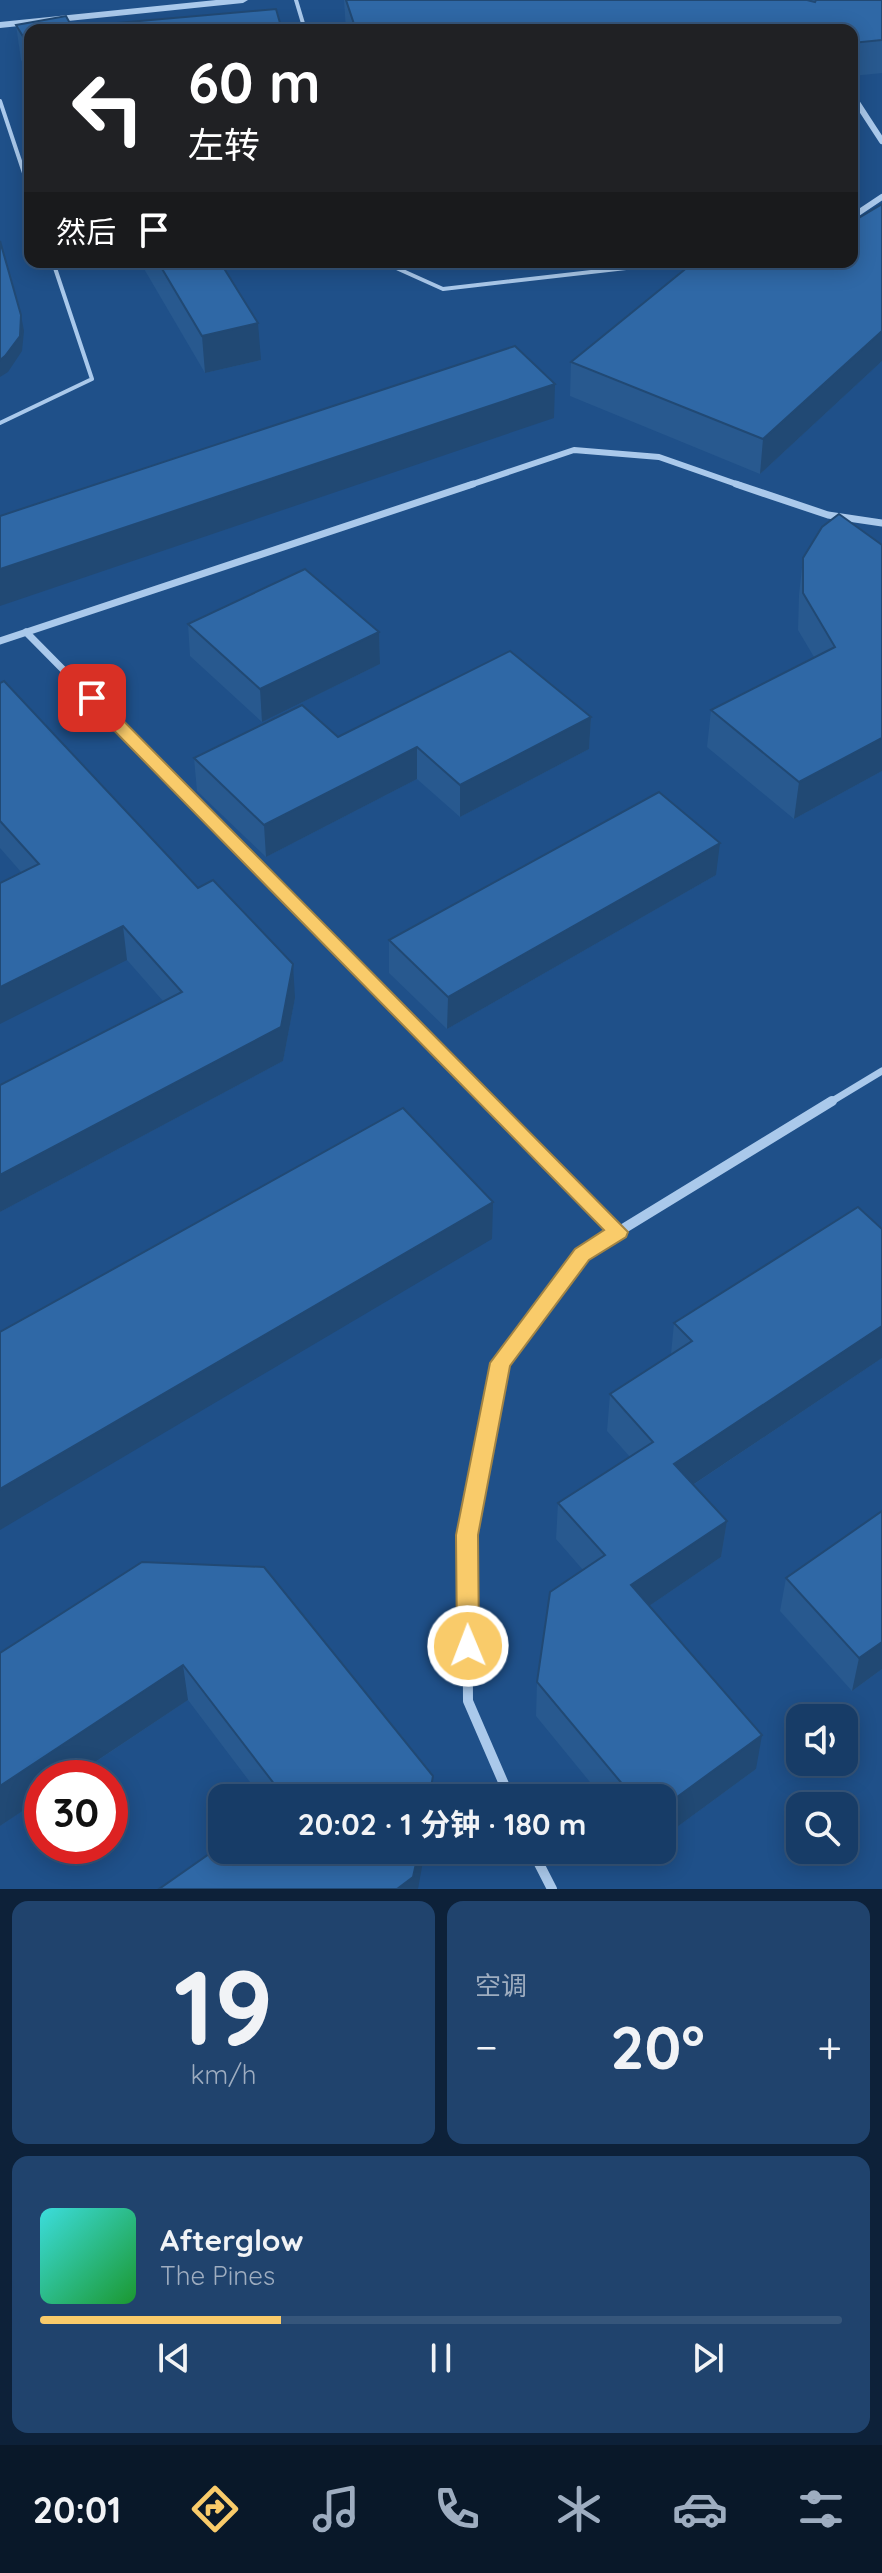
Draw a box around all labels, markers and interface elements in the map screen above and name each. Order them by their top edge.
text: 60 m [188,47,321,117]
icon: left [56,56,160,160]
text: 左转 [188,122,260,167]
icon: arrive [132,208,176,252]
text: 然后 [56,213,116,251]
pin [58,664,126,732]
icon: arrive [70,676,114,720]
position arrow [426,1604,510,1688]
map controls [786,1704,858,1864]
button: sound [786,1704,858,1776]
speed limit sign: 30 [24,1760,128,1864]
button: search [786,1792,858,1864]
text: 20:02 · 1 分钟 · 180 m [298,1805,586,1843]
text: 19 [174,1941,273,2071]
text: 空调 [475,1969,527,2002]
text: 20° [610,2009,705,2084]
text: − [475,2019,498,2074]
text: + [817,2019,842,2074]
text: km/h [191,2058,256,2091]
text: Afterglow [160,2221,303,2259]
text: The Pines [160,2259,275,2292]
icon: previous [152,2336,196,2380]
icon: pause [419,2336,463,2380]
icon: next [686,2336,730,2380]
icon: directions [187,2481,243,2537]
icon: music [308,2481,364,2537]
icon: phone [429,2481,485,2537]
icon: climate [551,2481,607,2537]
icon: car [672,2481,728,2537]
icon: filters [793,2481,849,2537]
text: 20:01 [33,2487,121,2532]

